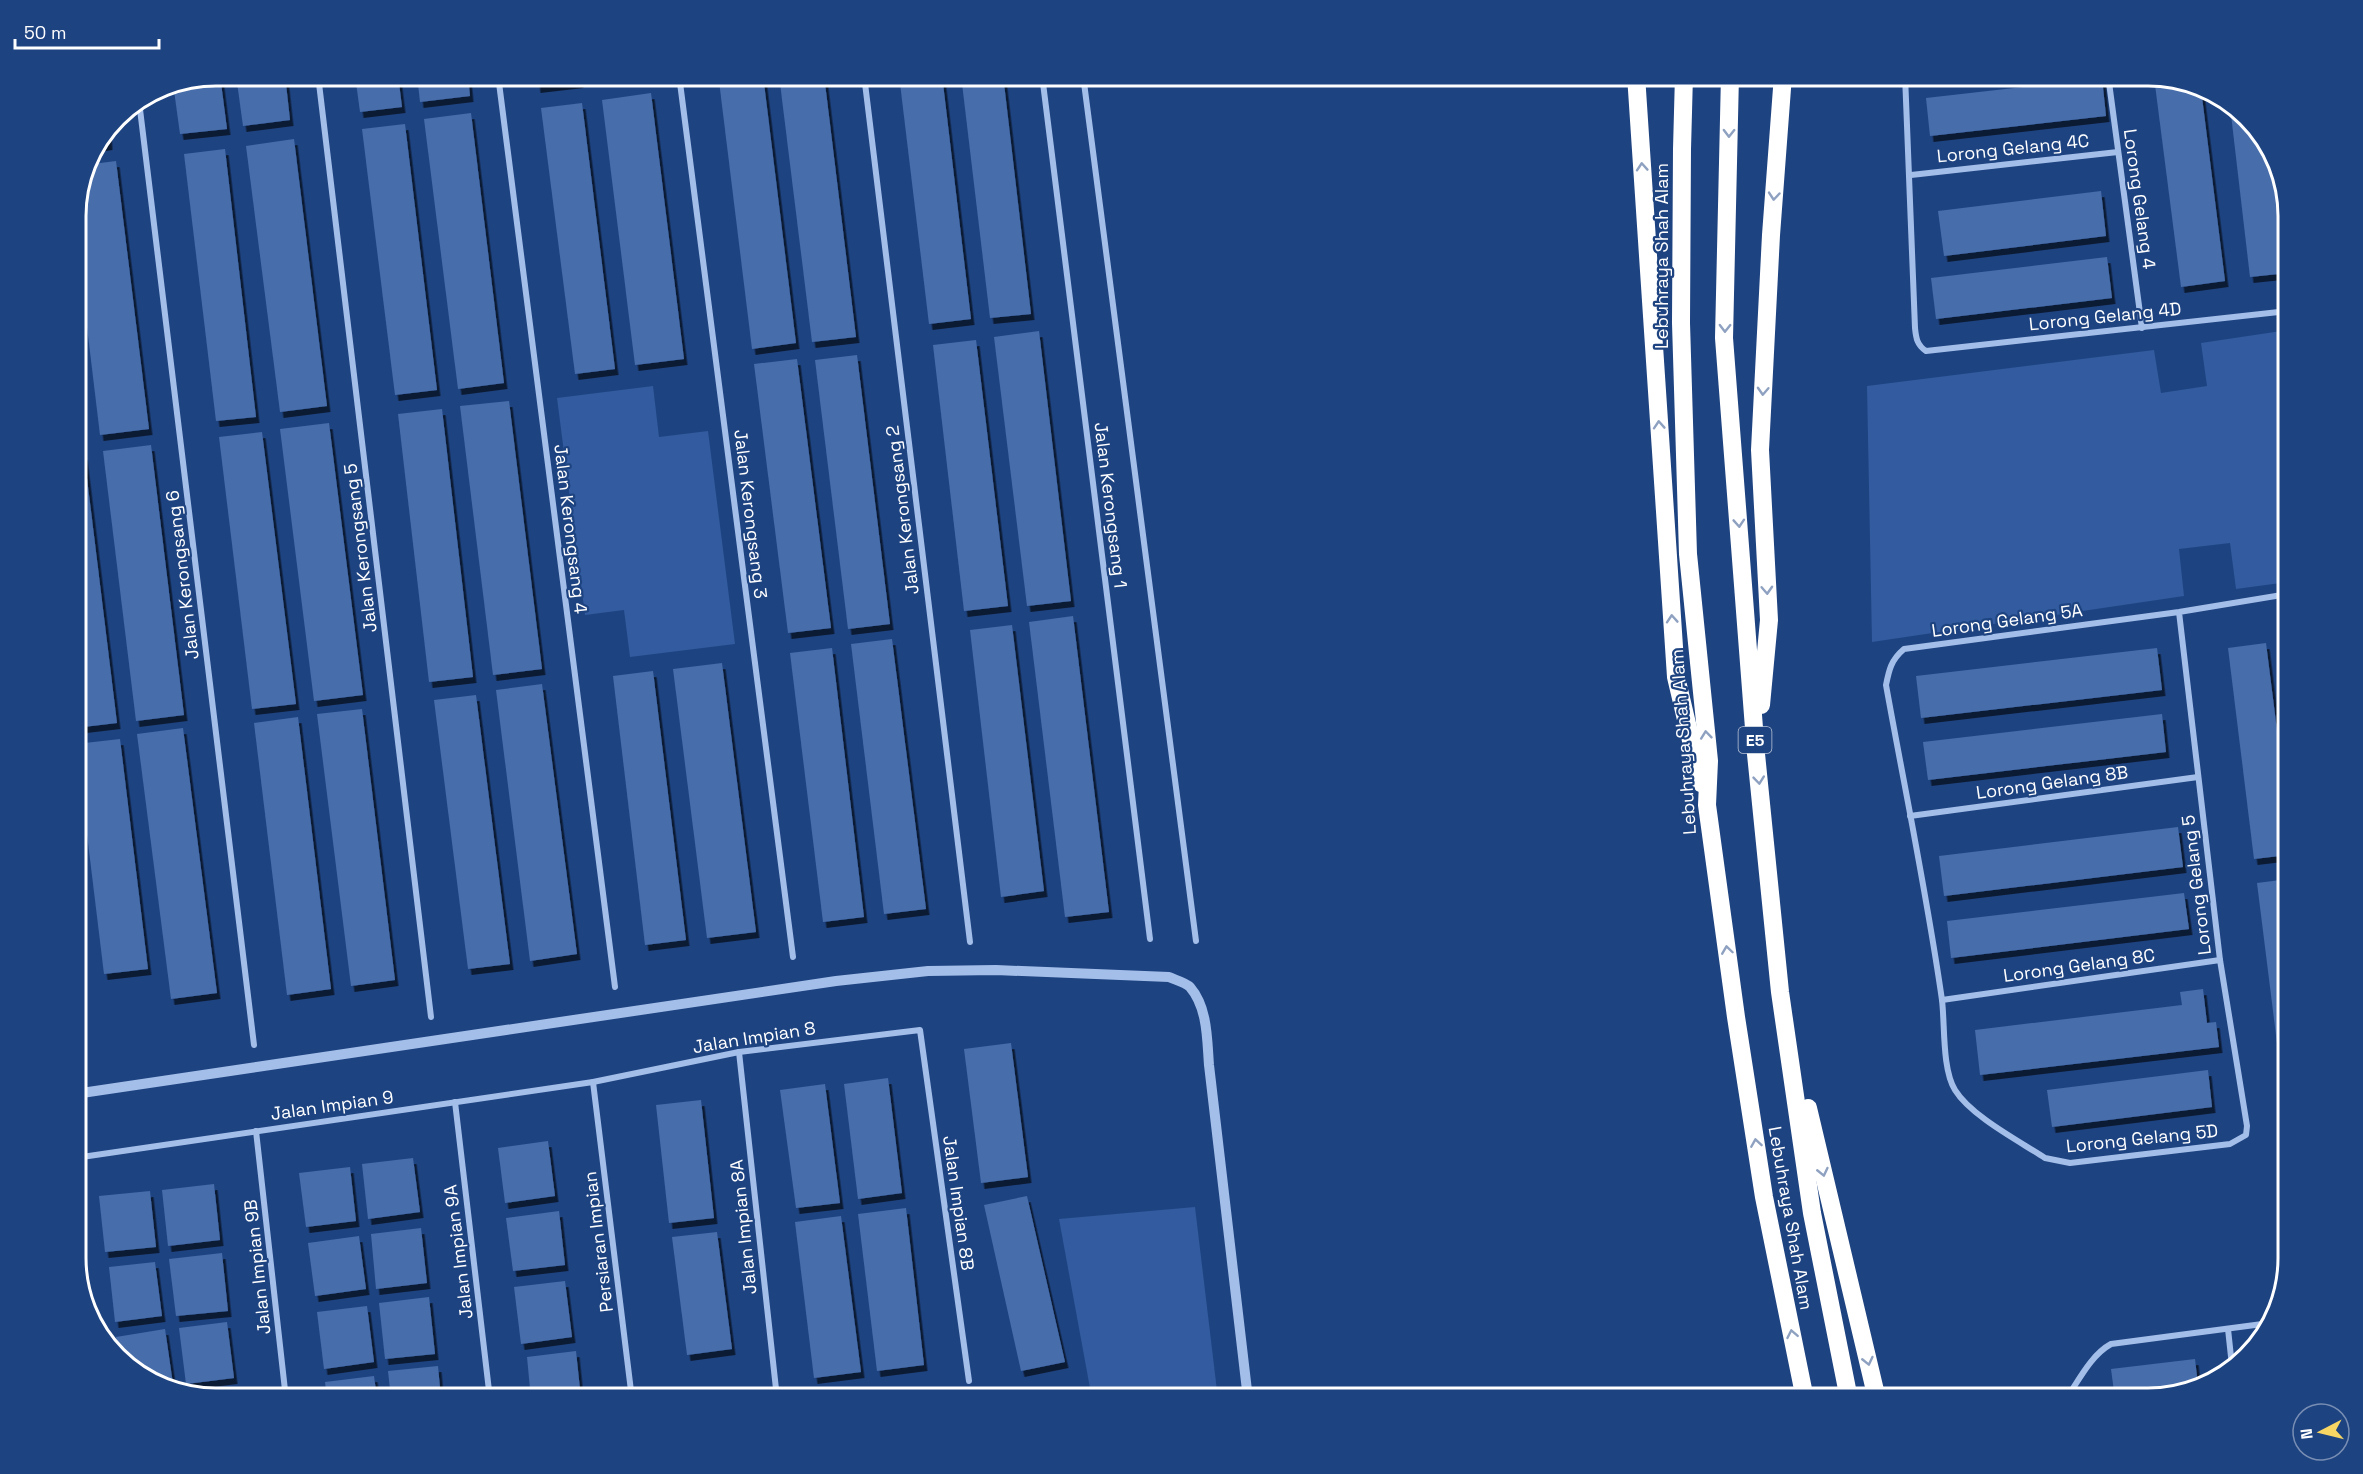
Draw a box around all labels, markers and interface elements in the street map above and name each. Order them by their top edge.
scale bar [15,12,159,50]
text: 50 m [24,21,66,44]
street label: Lorong Gelang 4 [2119,127,2161,271]
one-way arrow [1723,129,1735,138]
street label: Lorong Gelang 4C [1936,129,2090,167]
one-way arrow [1636,163,1649,172]
street label: Lebuhraya Shah Alam [1650,163,1673,349]
one-way arrow [1767,192,1780,201]
street label: Lorong Gelang 4D [2028,297,2182,335]
one-way arrow [1718,324,1731,333]
one-way arrow [1757,386,1770,395]
one-way arrow [1653,420,1666,429]
street label: Jalan Kerongsang 1 [1089,421,1133,589]
street label: Jalan Kerongsang 2 [880,424,924,596]
street label: Jalan Kerongsang 3 [729,428,773,600]
street label: Jalan Kerongsang 4 [549,443,593,615]
street label: Jalan Kerongsang 5 [338,462,382,634]
street label: Jalan Kerongsang 6 [160,489,204,661]
one-way arrow [1732,518,1745,527]
one-way arrow [1761,586,1774,595]
street label: Lorong Gelang 5A [1930,598,2084,642]
one-way arrow [1665,615,1678,624]
street label: Lebuhraya Shah Alam [1665,648,1701,836]
road number: E5 [1738,727,1772,753]
one-way arrow [1700,731,1713,740]
street label: Lorong Gelang 8B [1974,760,2130,804]
one-way arrow [1752,776,1765,785]
street label: Lorong Gelang 5 [2176,814,2216,956]
street label: Lorong Gelang 8C [2002,943,2156,987]
one-way arrow [1721,945,1733,955]
street label: Jalan Impian 8 [691,1016,817,1058]
street label: Jalan Impian 9 [269,1085,395,1125]
street label: Lorong Gelang 5D [2065,1119,2219,1157]
street label: Lebuhraya Shah Alam [1764,1124,1818,1312]
street label: Jalan Impian 8B [938,1134,980,1272]
one-way arrow [1750,1138,1762,1147]
street label: Jalan Impian 8A [724,1158,762,1296]
one-way arrow [1815,1166,1828,1176]
street label: Persiaran Impian [578,1170,618,1314]
street label: Jalan Impian 9A [438,1183,478,1321]
street label: Jalan Impian 9B [238,1198,276,1336]
one-way arrow [1786,1330,1799,1340]
one-way arrow [1861,1356,1874,1366]
north arrow [2291,1402,2351,1462]
text: N [2296,1427,2318,1440]

